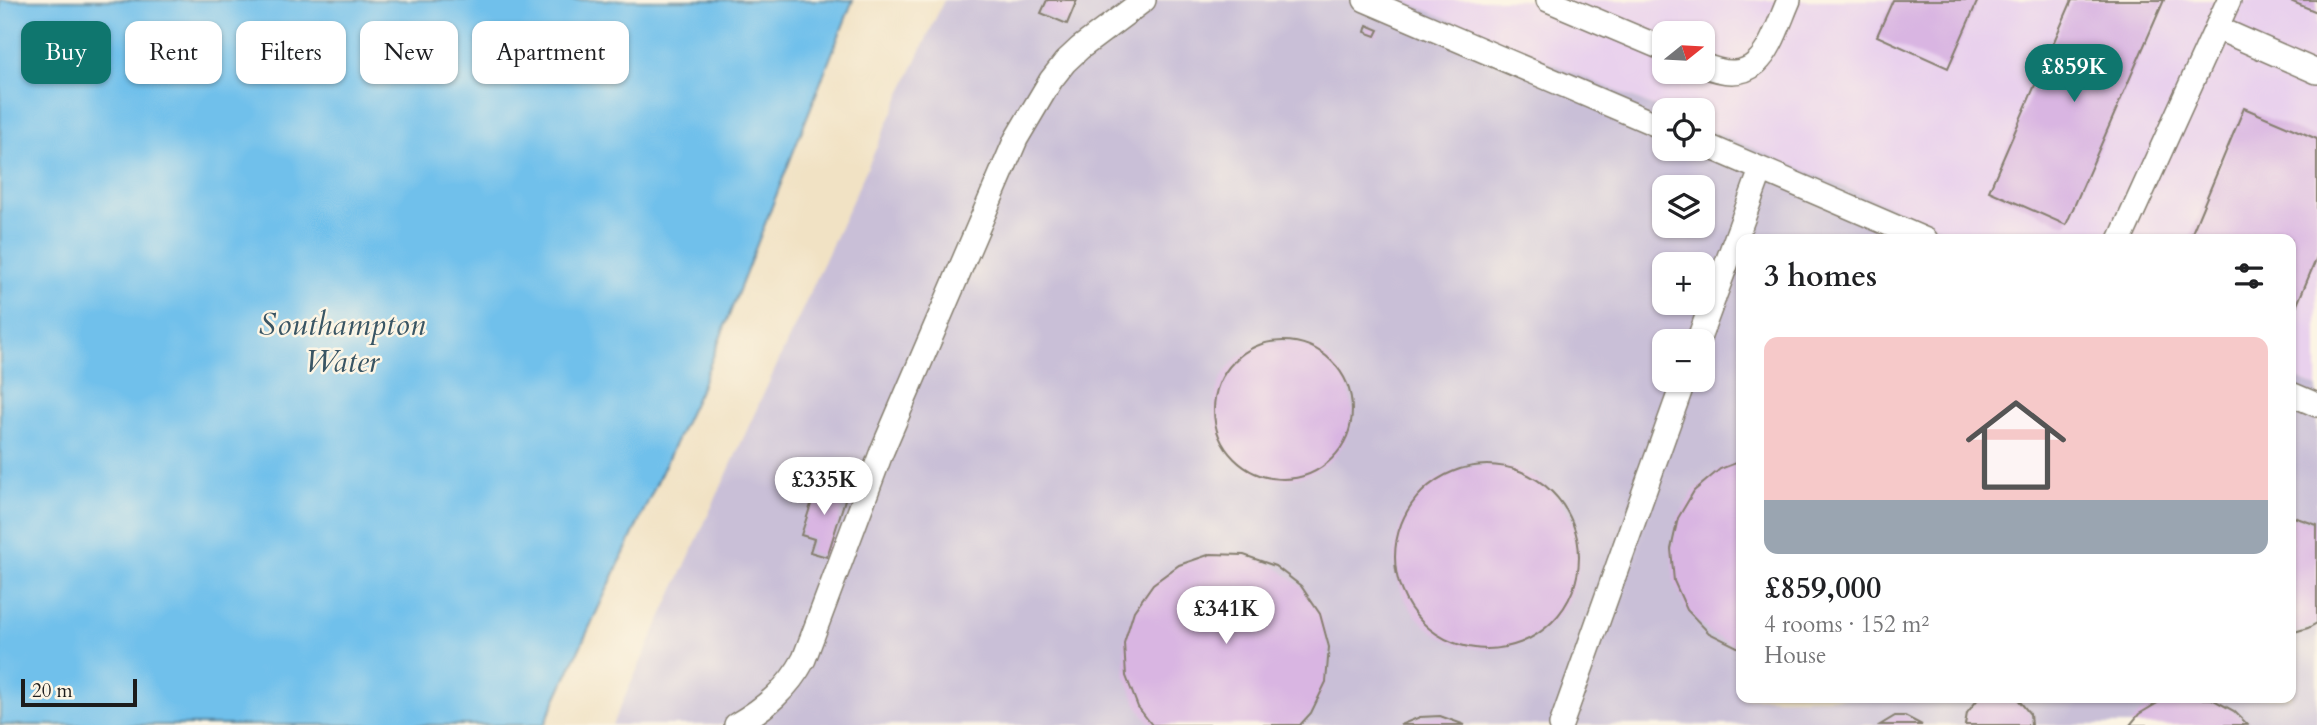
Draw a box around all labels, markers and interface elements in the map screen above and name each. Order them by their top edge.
chip: Buy [21,21,111,84]
chip: Rent [125,21,222,84]
chip: Filters [236,21,346,84]
chip: New [360,21,458,84]
chip: Apartment [472,21,629,84]
north arrow [1652,21,1715,84]
map controls [1652,21,1715,392]
pin: £859K [2025,44,2123,104]
text: £859K [2041,51,2107,82]
button: locate [1652,98,1715,161]
button: layers [1652,175,1715,238]
button: + [1652,252,1715,315]
text: 3 homes [1764,256,1877,297]
icon: filters [2230,257,2268,295]
water label: Southampton Water [259,303,426,384]
button: − [1652,329,1715,392]
icon: home [1953,382,2079,508]
pin: £335K [775,458,873,517]
text: £335K [791,464,857,495]
text: £859,000 [1764,568,1881,609]
pin: £341K [1177,586,1275,646]
text: £341K [1193,593,1259,624]
text: 4 rooms · 152 m² [1764,609,1929,640]
text: House [1764,640,1826,671]
scale bar [21,676,136,708]
text: 20 m [32,678,73,704]

